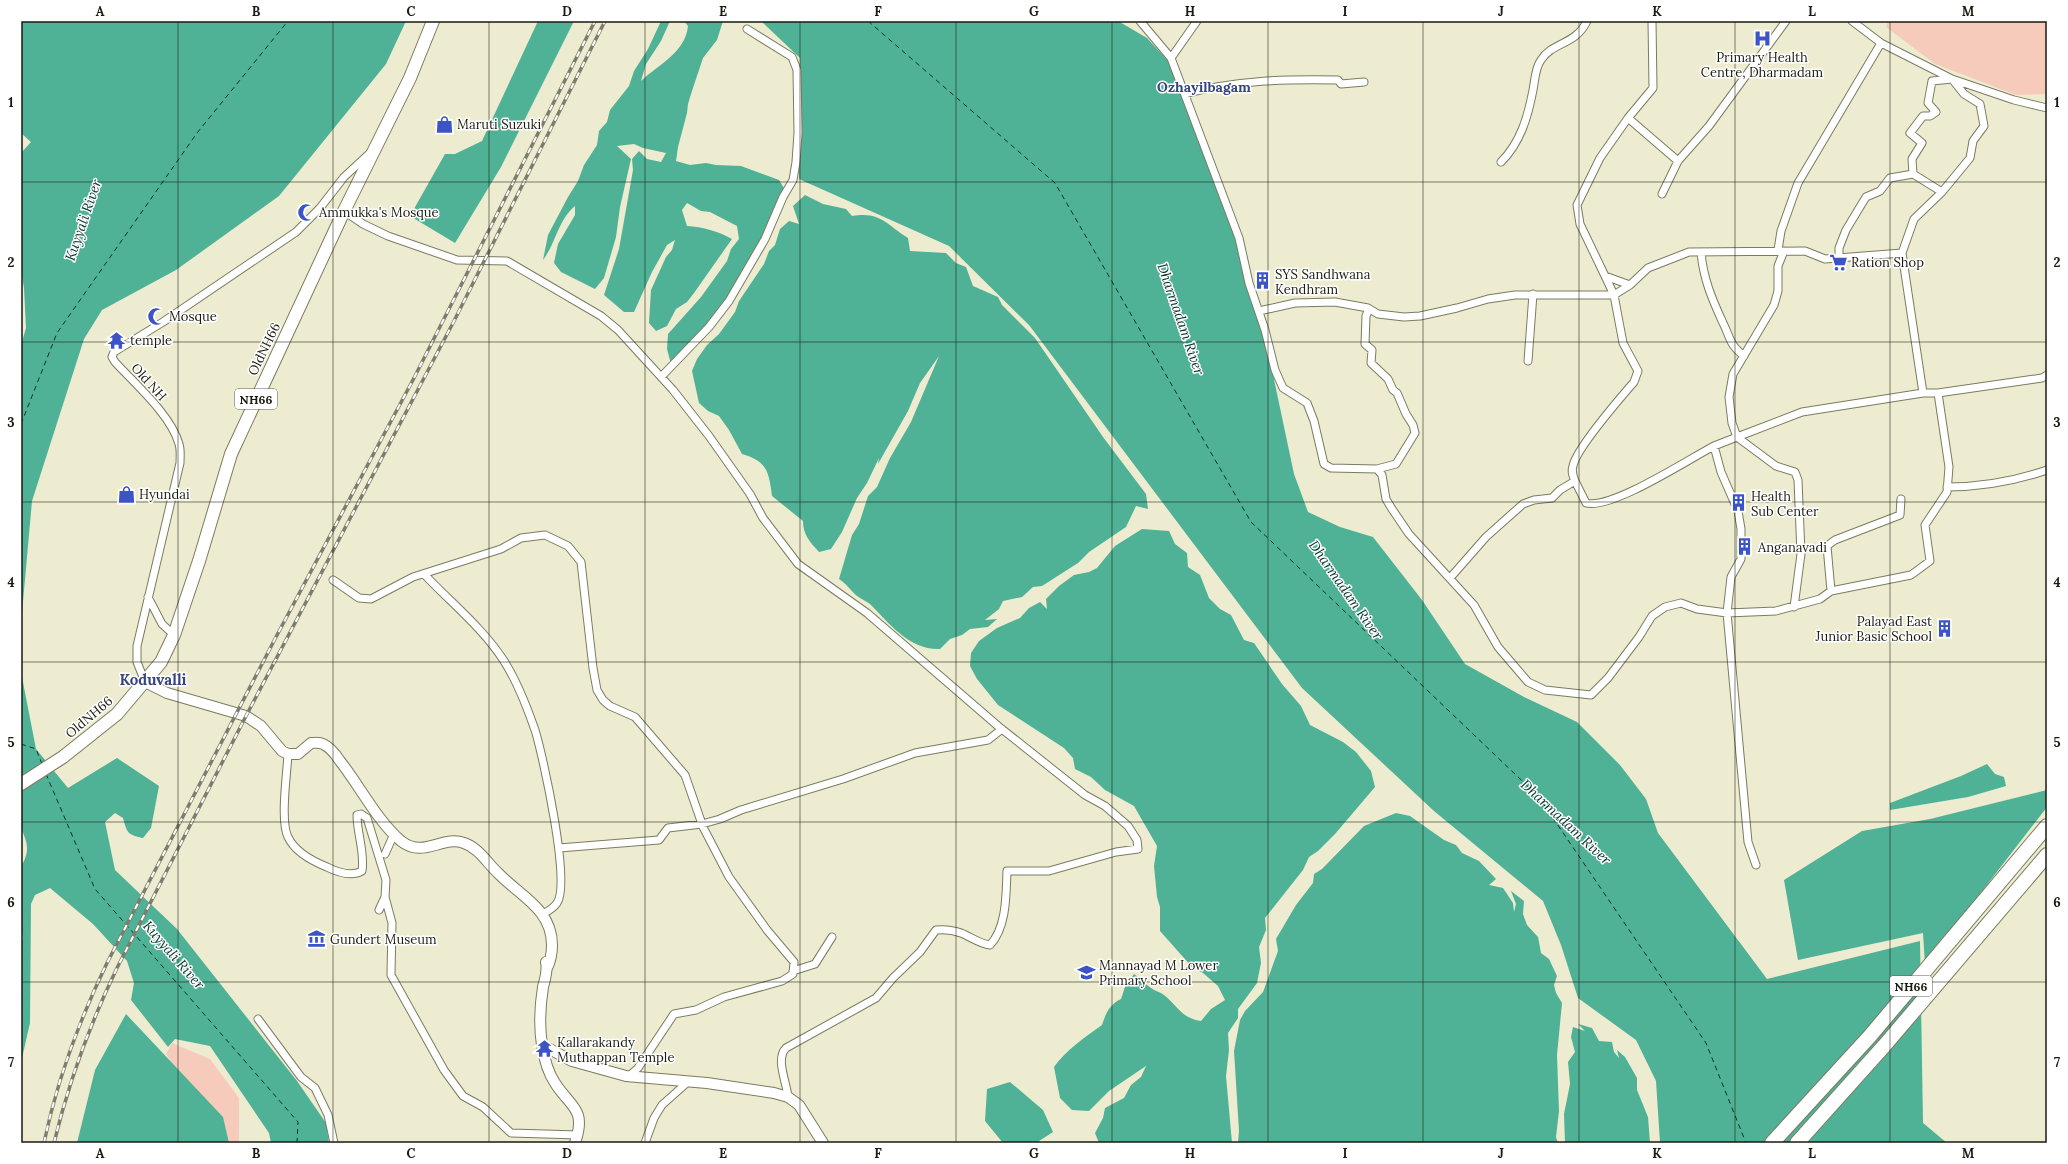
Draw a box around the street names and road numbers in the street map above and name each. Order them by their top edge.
street label: OldNH66 [244,320,284,378]
street label: Old NH [128,360,170,404]
road number: NH66 [235,389,277,409]
street label: OldNH66 [62,692,116,742]
road number: NH66 [1890,976,1932,996]

